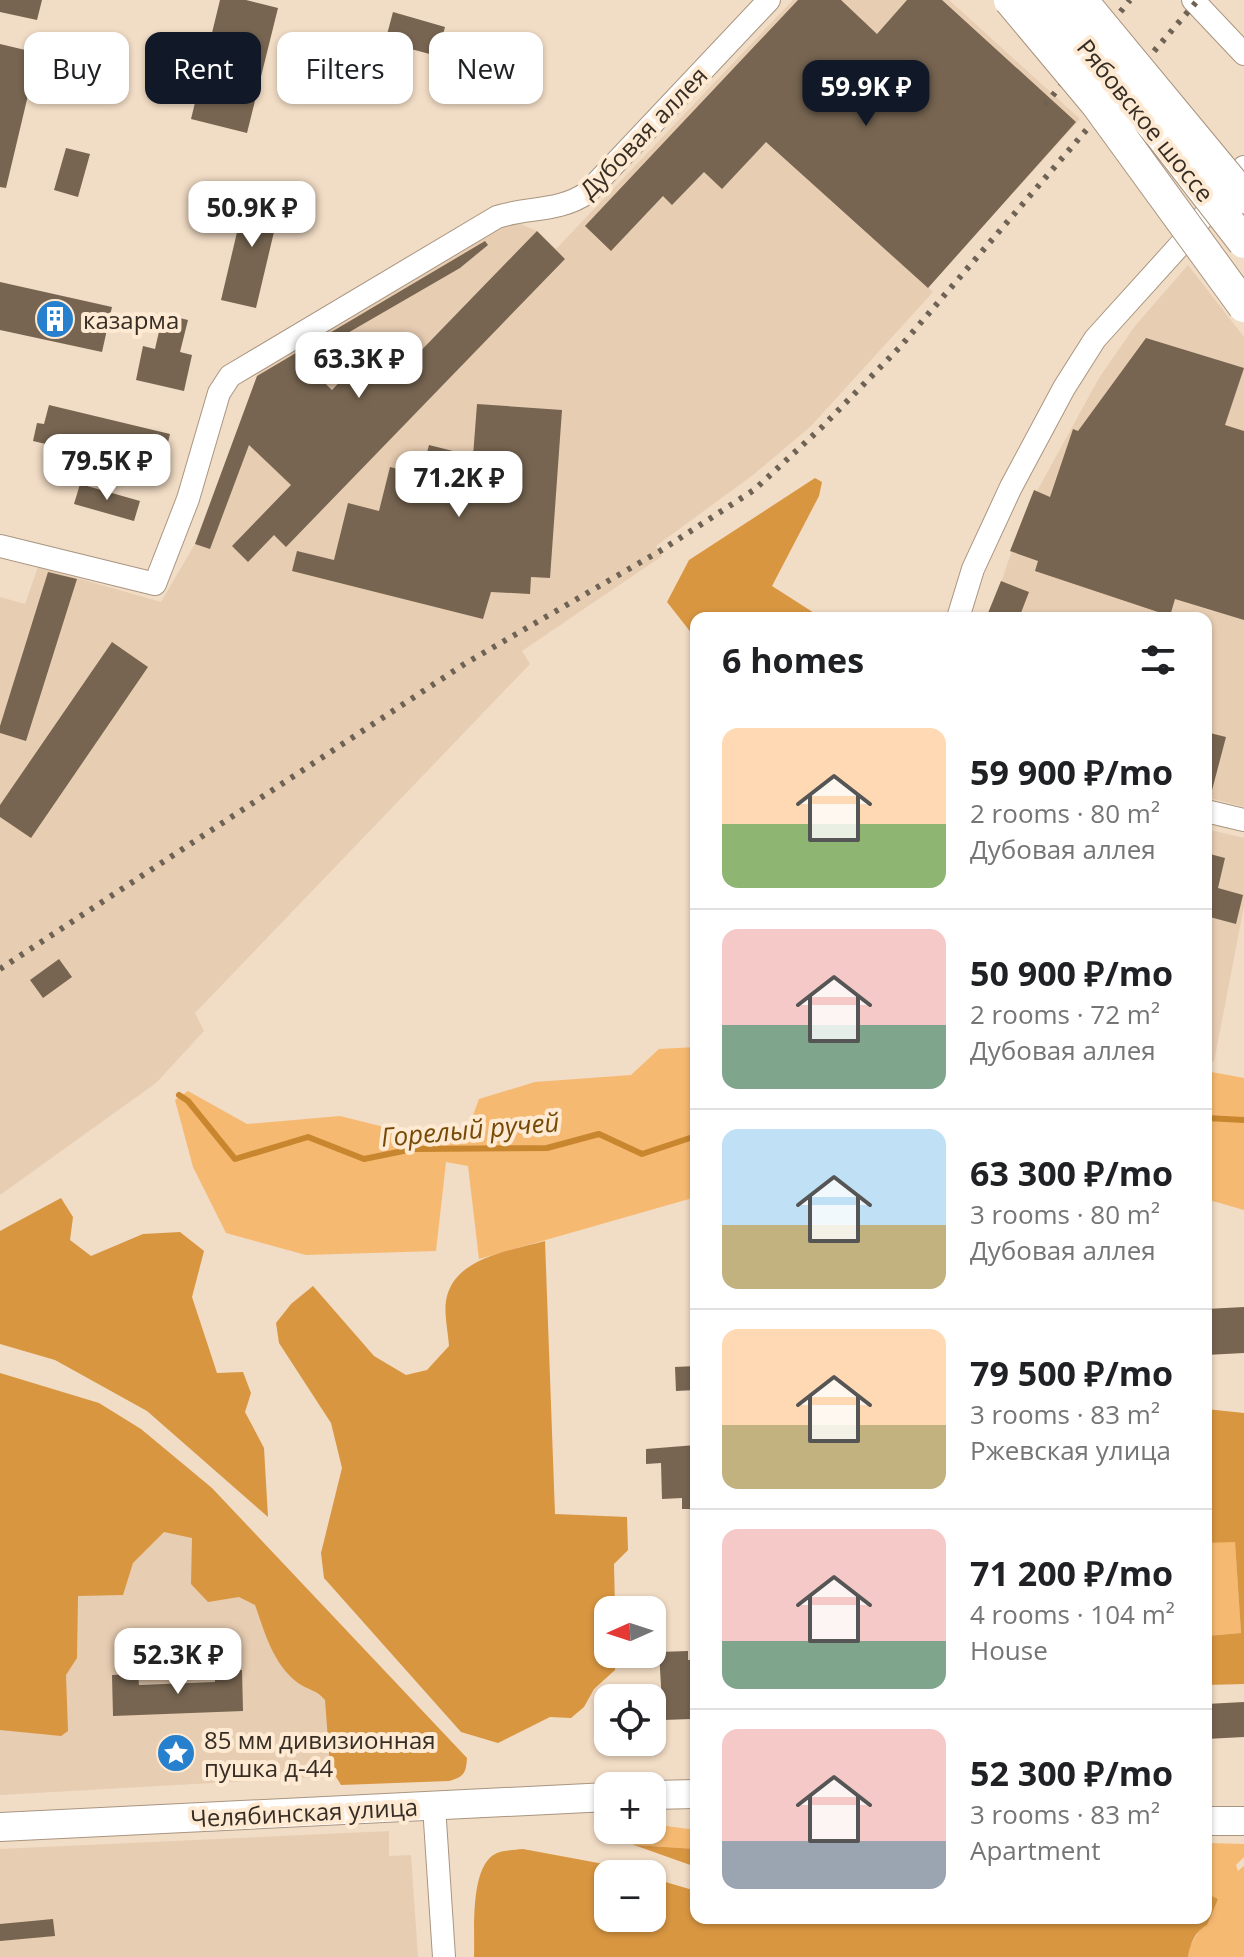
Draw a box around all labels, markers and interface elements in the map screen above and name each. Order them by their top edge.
chip: Buy [24,32,129,104]
chip: Rent [145,32,261,104]
chip: Filters [277,32,413,104]
chip: New [429,32,543,104]
street label: Рябовское шоссе [1070,32,1222,208]
street label: Дубовая аллея [572,59,714,205]
pin: 59.9K ₽ [792,60,940,128]
text: 59.9K ₽ [820,68,912,104]
pin: 50.9K ₽ [178,181,326,249]
text: 50.9K ₽ [206,189,298,225]
building icon: казарма [34,298,76,340]
place label: казарма [83,303,179,336]
pin: 63.3K ₽ [285,332,433,400]
text: 63.3K ₽ [313,340,405,376]
pin: 79.5K ₽ [33,434,181,502]
text: 79.5K ₽ [61,442,153,478]
pin: 71.2K ₽ [385,451,533,519]
text: 71.2K ₽ [413,459,505,495]
text: 6 homes [722,637,864,683]
icon: filters [1136,638,1180,682]
text: 59 900 ₽/mo [970,749,1173,795]
icon: home [786,760,882,856]
text: 2 rooms · 80 m² [970,795,1160,831]
text: Дубовая аллея [970,831,1156,867]
text: 50 900 ₽/mo [970,950,1173,996]
icon: home [786,961,882,1057]
text: 2 rooms · 72 m² [970,996,1160,1032]
text: Дубовая аллея [970,1032,1156,1068]
water label: Горелый ручей [379,1103,561,1155]
text: 63 300 ₽/mo [970,1150,1173,1196]
icon: home [786,1161,882,1257]
text: 3 rooms · 80 m² [970,1196,1160,1232]
text: Дубовая аллея [970,1232,1156,1268]
text: 79 500 ₽/mo [970,1350,1173,1396]
icon: home [786,1361,882,1457]
text: 3 rooms · 83 m² [970,1396,1160,1432]
text: Ржевская улица [970,1432,1171,1468]
text: 71 200 ₽/mo [970,1550,1173,1596]
icon: home [786,1561,882,1657]
north arrow [594,1596,666,1668]
map controls [594,1596,666,1932]
text: 4 rooms · 104 m² [970,1596,1175,1632]
pin: 52.3K ₽ [104,1628,252,1696]
text: House [970,1632,1048,1668]
text: 52.3K ₽ [132,1636,224,1672]
button: locate [594,1684,666,1756]
place label: 85 мм дивизионная пушка д-44 [204,1723,436,1784]
place icon: 85 мм дивизионная пушка д-44 [155,1732,197,1774]
text: 52 300 ₽/mo [970,1750,1173,1796]
icon: home [786,1761,882,1857]
button: + [594,1772,666,1844]
street label: Челябинская улица [189,1790,419,1834]
text: 3 rooms · 83 m² [970,1796,1160,1832]
text: Apartment [970,1832,1101,1868]
button: − [594,1860,666,1932]

